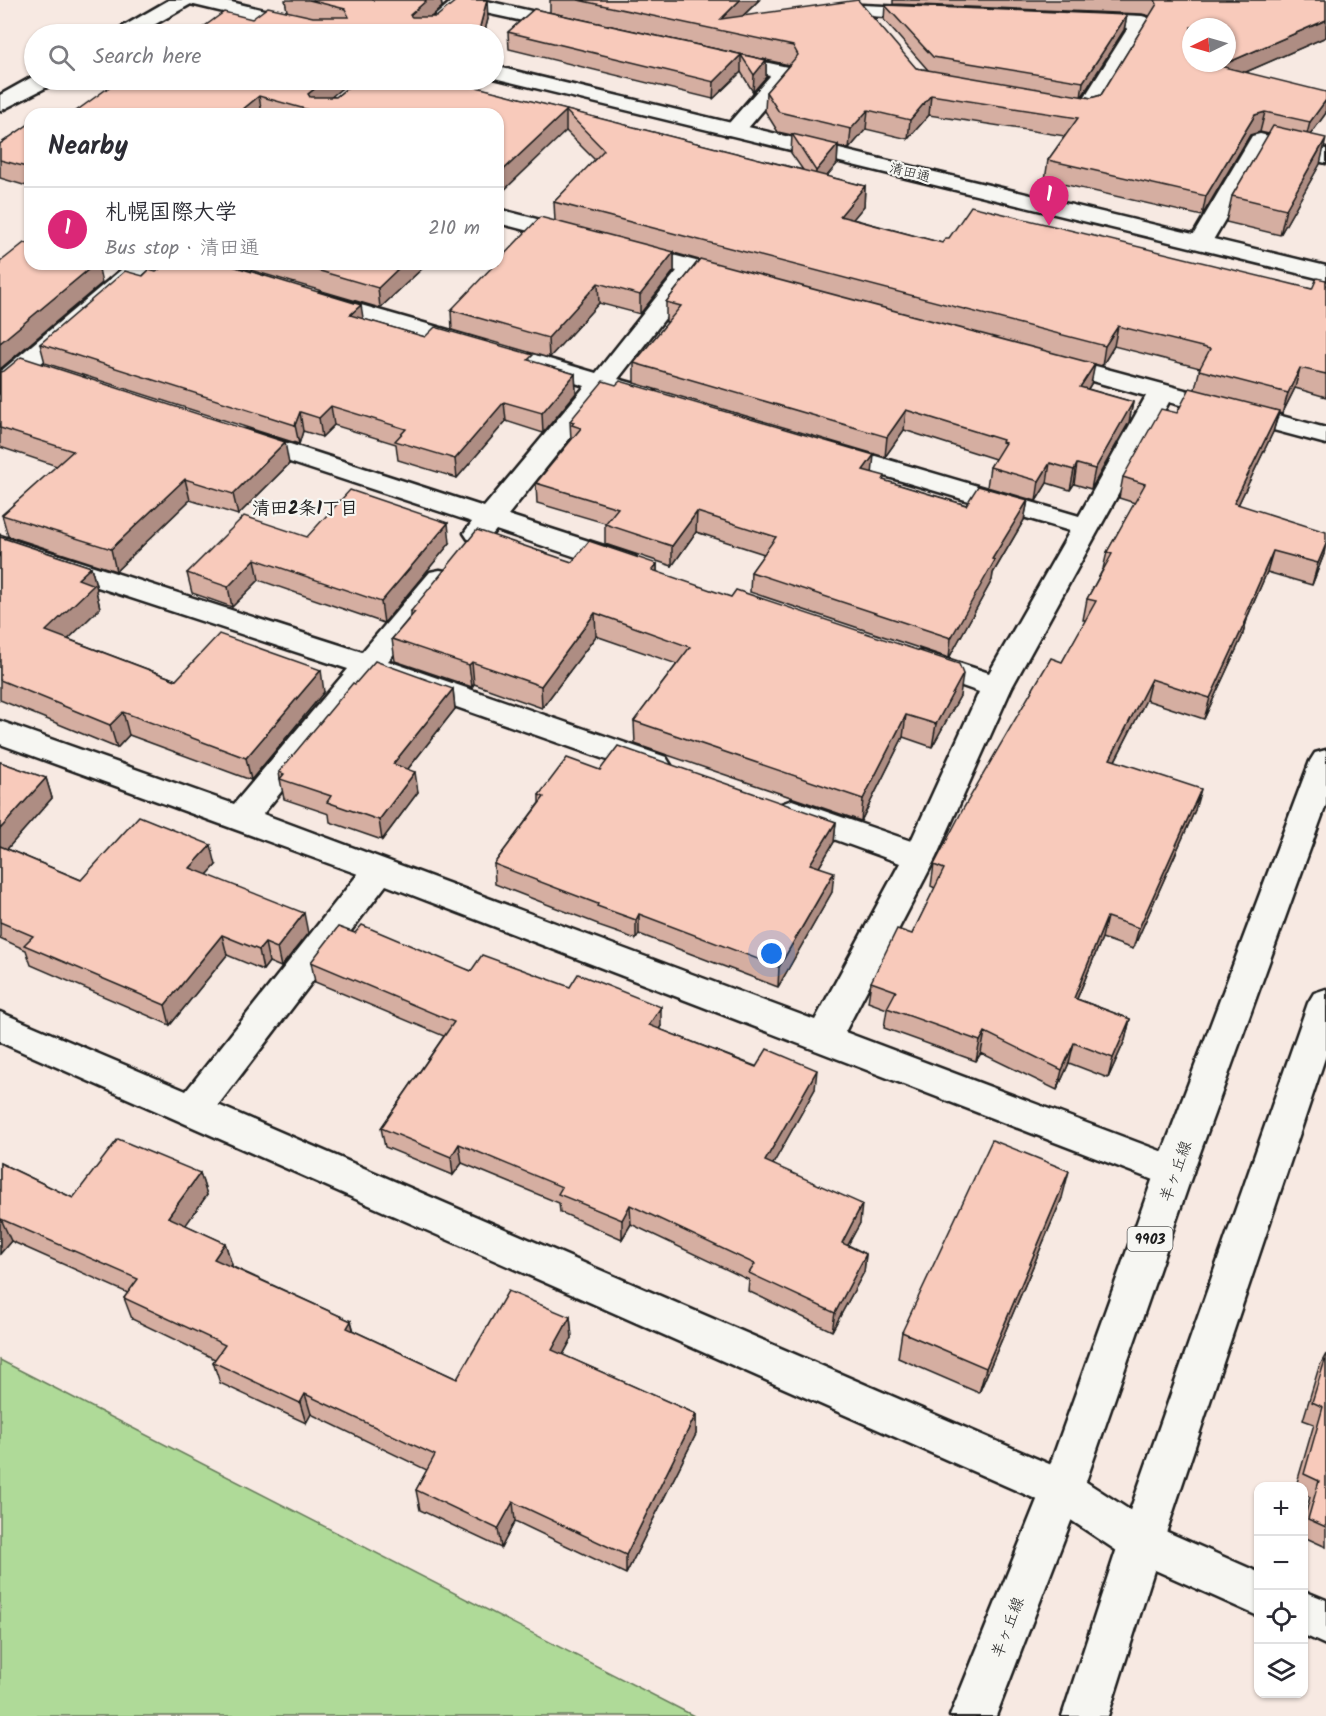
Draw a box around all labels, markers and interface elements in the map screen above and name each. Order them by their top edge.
north arrow [1182,18,1236,72]
search box [24,24,504,90]
text: Search here [93,40,201,75]
icon: search [45,41,78,74]
text: Nearby [48,126,128,168]
street label: 清田通 [887,157,933,189]
pin: 1 [1030,176,1068,226]
text: 札幌国際大学 [105,196,237,231]
text: 1 [64,213,71,245]
text: 210 m [428,213,480,245]
text: Bus stop · 清田通 [105,233,260,265]
district label: 清田2条1丁目 [252,495,358,524]
your location [757,939,786,968]
street label: 羊ヶ丘線 [1154,1137,1199,1206]
road number: 9903 [1128,1227,1172,1251]
map controls [1254,1482,1308,1698]
button: + [1254,1482,1308,1536]
button: − [1254,1536,1308,1590]
button: locate [1254,1590,1308,1644]
street label: 羊ヶ丘線 [985,1593,1032,1662]
button: layers [1254,1644,1308,1698]

